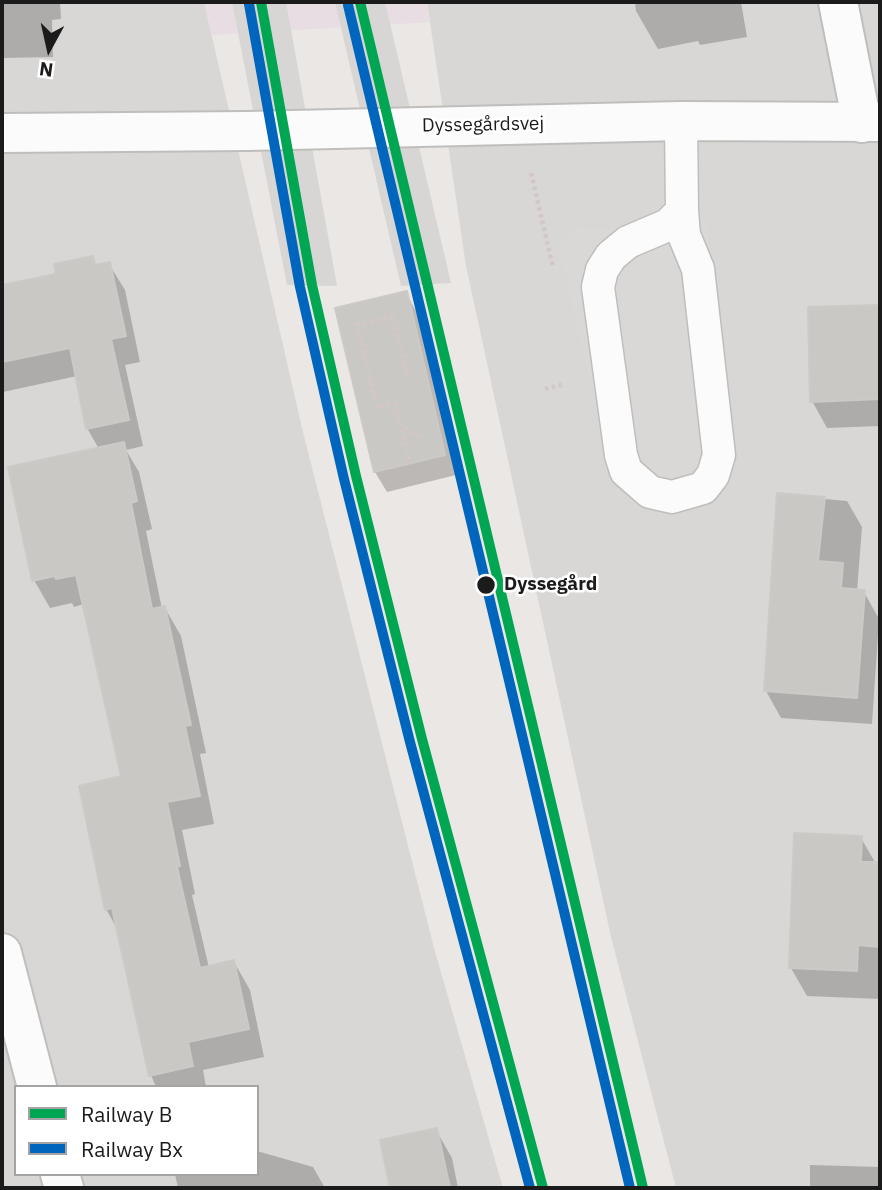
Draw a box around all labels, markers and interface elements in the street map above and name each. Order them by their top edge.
north arrow [14,14,84,84]
text: N [38,57,55,83]
street label: Dyssegårdsvej [422,113,544,137]
marker: Dyssegård [475,574,497,596]
place label: Dyssegård [504,574,597,596]
legend [14,1085,259,1176]
text: Railway B [81,1100,173,1128]
text: Railway Bx [81,1135,183,1163]

